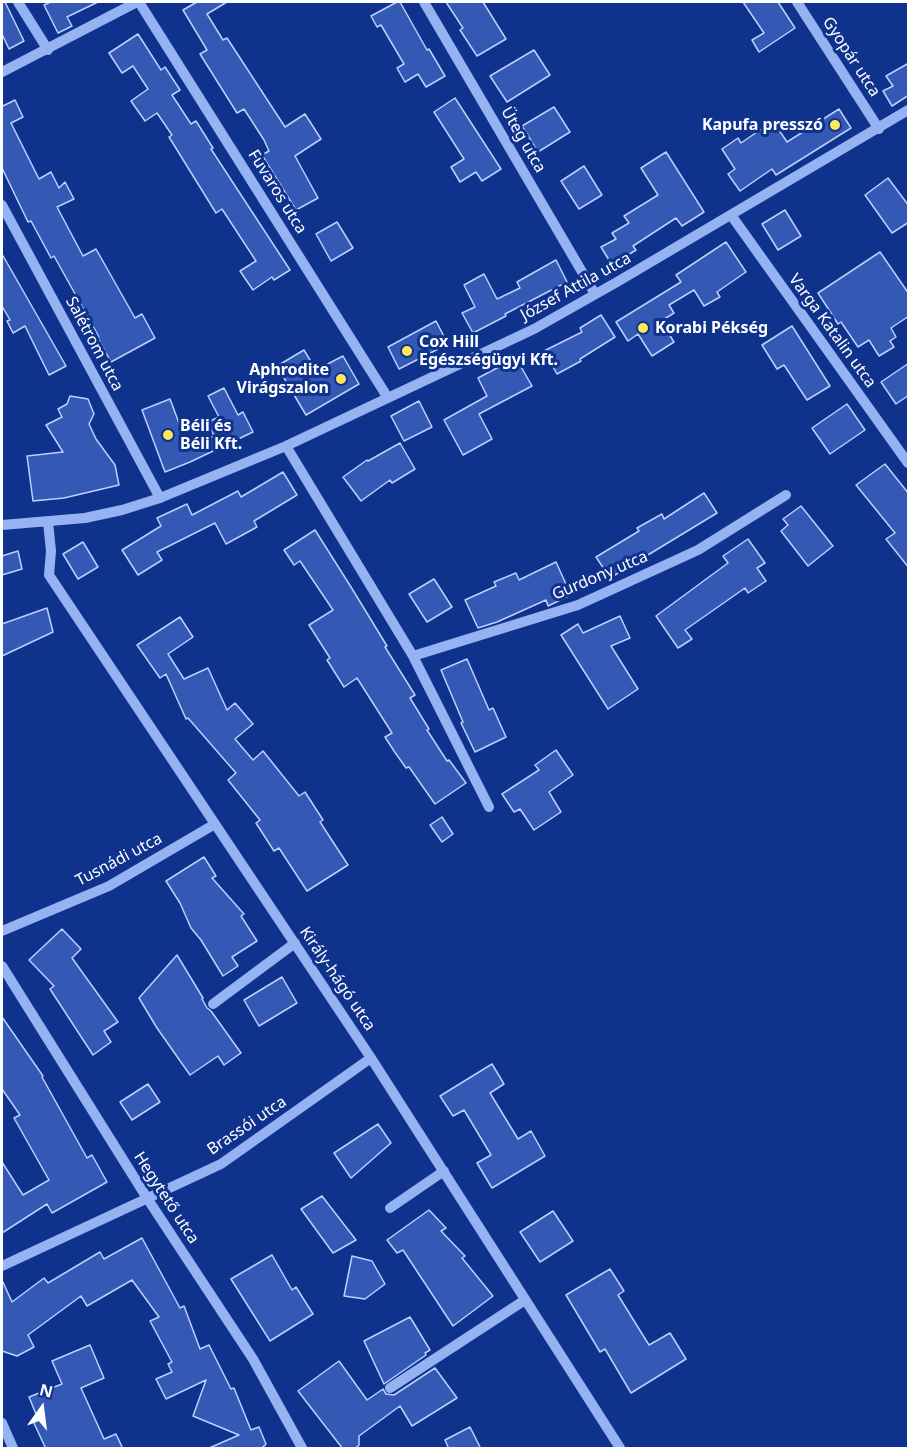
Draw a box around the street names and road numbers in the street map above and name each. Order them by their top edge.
street label: Gyopár utca [818,13,884,101]
street label: Üteg utca [496,104,550,176]
street label: Fuvaros utca [244,146,310,238]
street label: József Attila utca [517,249,635,325]
street label: Varga Katalin utca [784,270,880,392]
street label: Salétrom utca [61,294,127,394]
street label: Gurdony utca [549,547,651,605]
street label: Tusnádi utca [73,829,165,891]
street label: Király-hágó utca [295,923,379,1035]
street label: Brassói utca [204,1093,290,1159]
street label: Hegytető utca [129,1148,203,1248]

